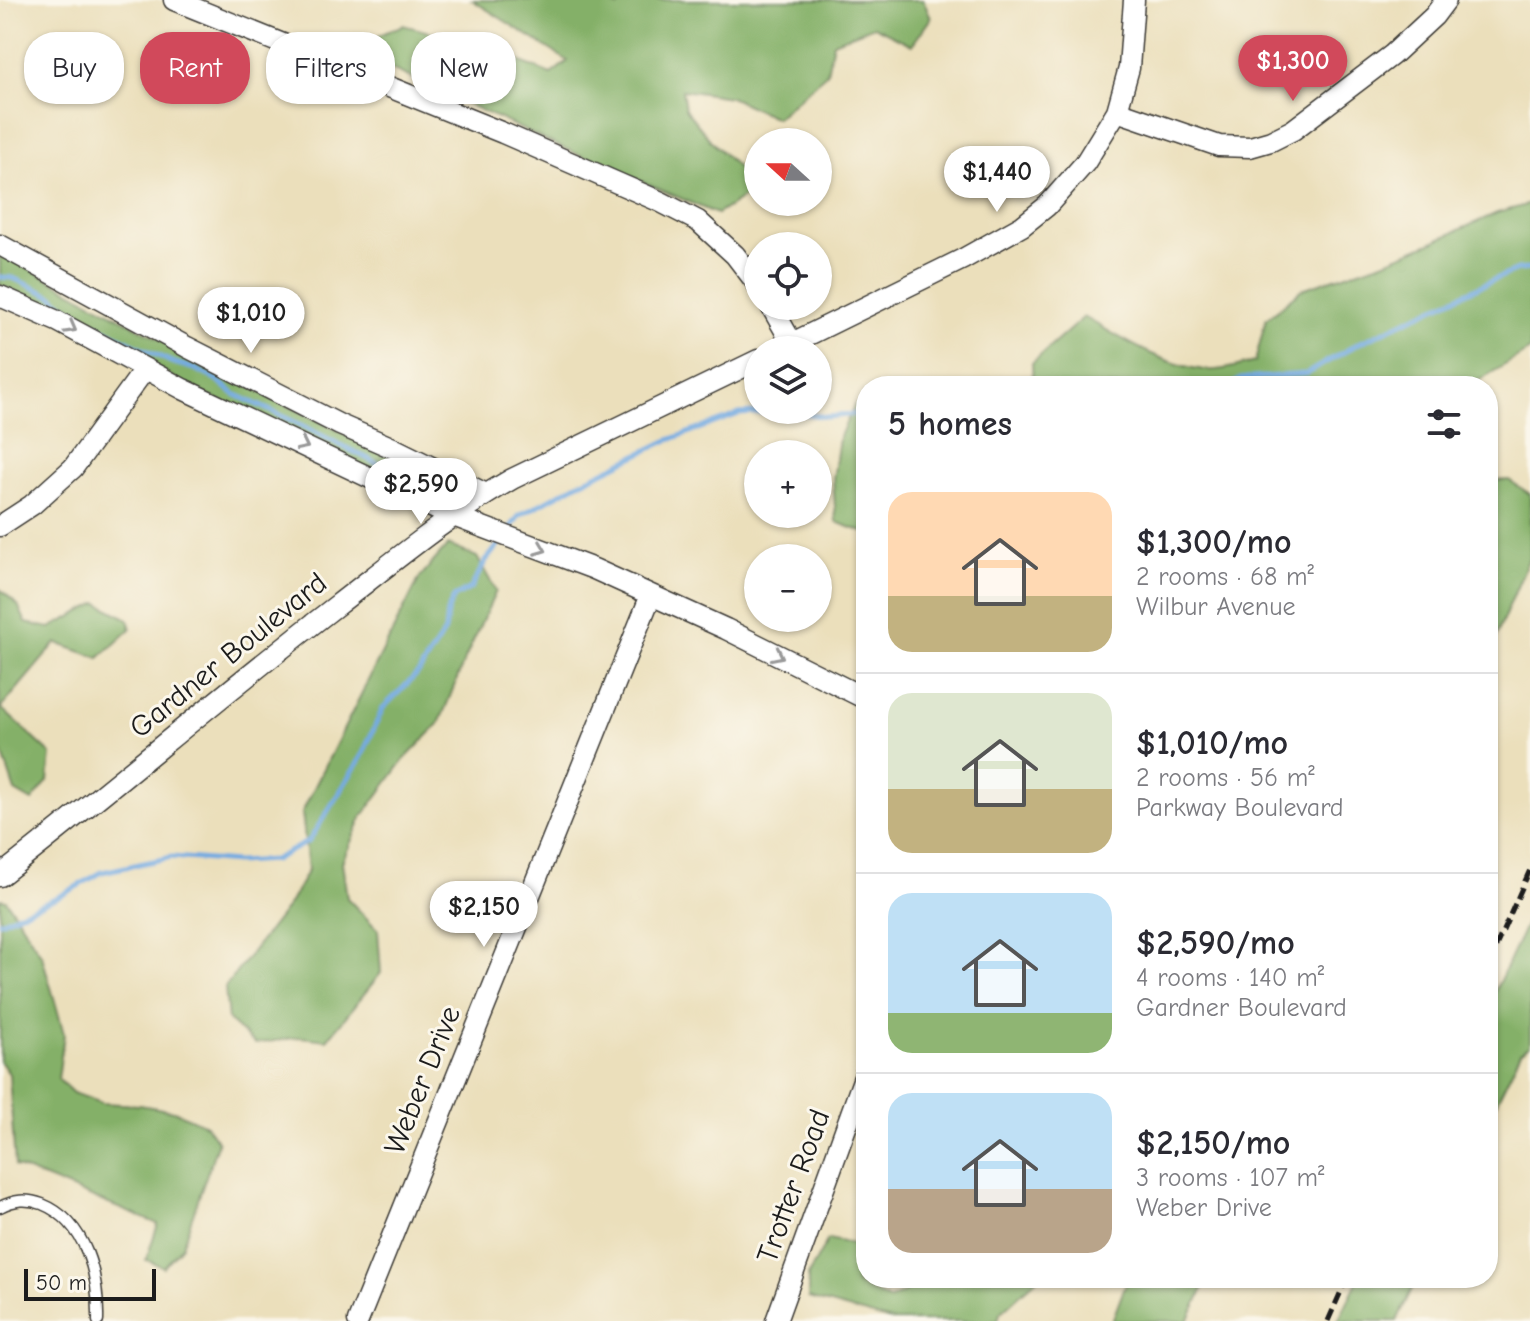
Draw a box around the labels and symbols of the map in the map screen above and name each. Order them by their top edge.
pin: $1,300 [1228,35,1358,103]
north arrow [744,128,832,216]
pin: $1,440 [932,146,1062,214]
pin: $1,010 [186,287,316,355]
one-way arrow [63,319,77,334]
one-way arrow [295,435,309,451]
pin: $2,590 [356,458,486,526]
one-way arrow [533,539,547,556]
street label: Gardner Boulevard [123,565,334,746]
one-way arrow [770,646,785,661]
pin: $2,150 [419,881,549,949]
street label: Weber Drive [377,1001,468,1159]
street label: Trotter Road [750,1105,837,1268]
scale bar [24,1265,156,1301]

